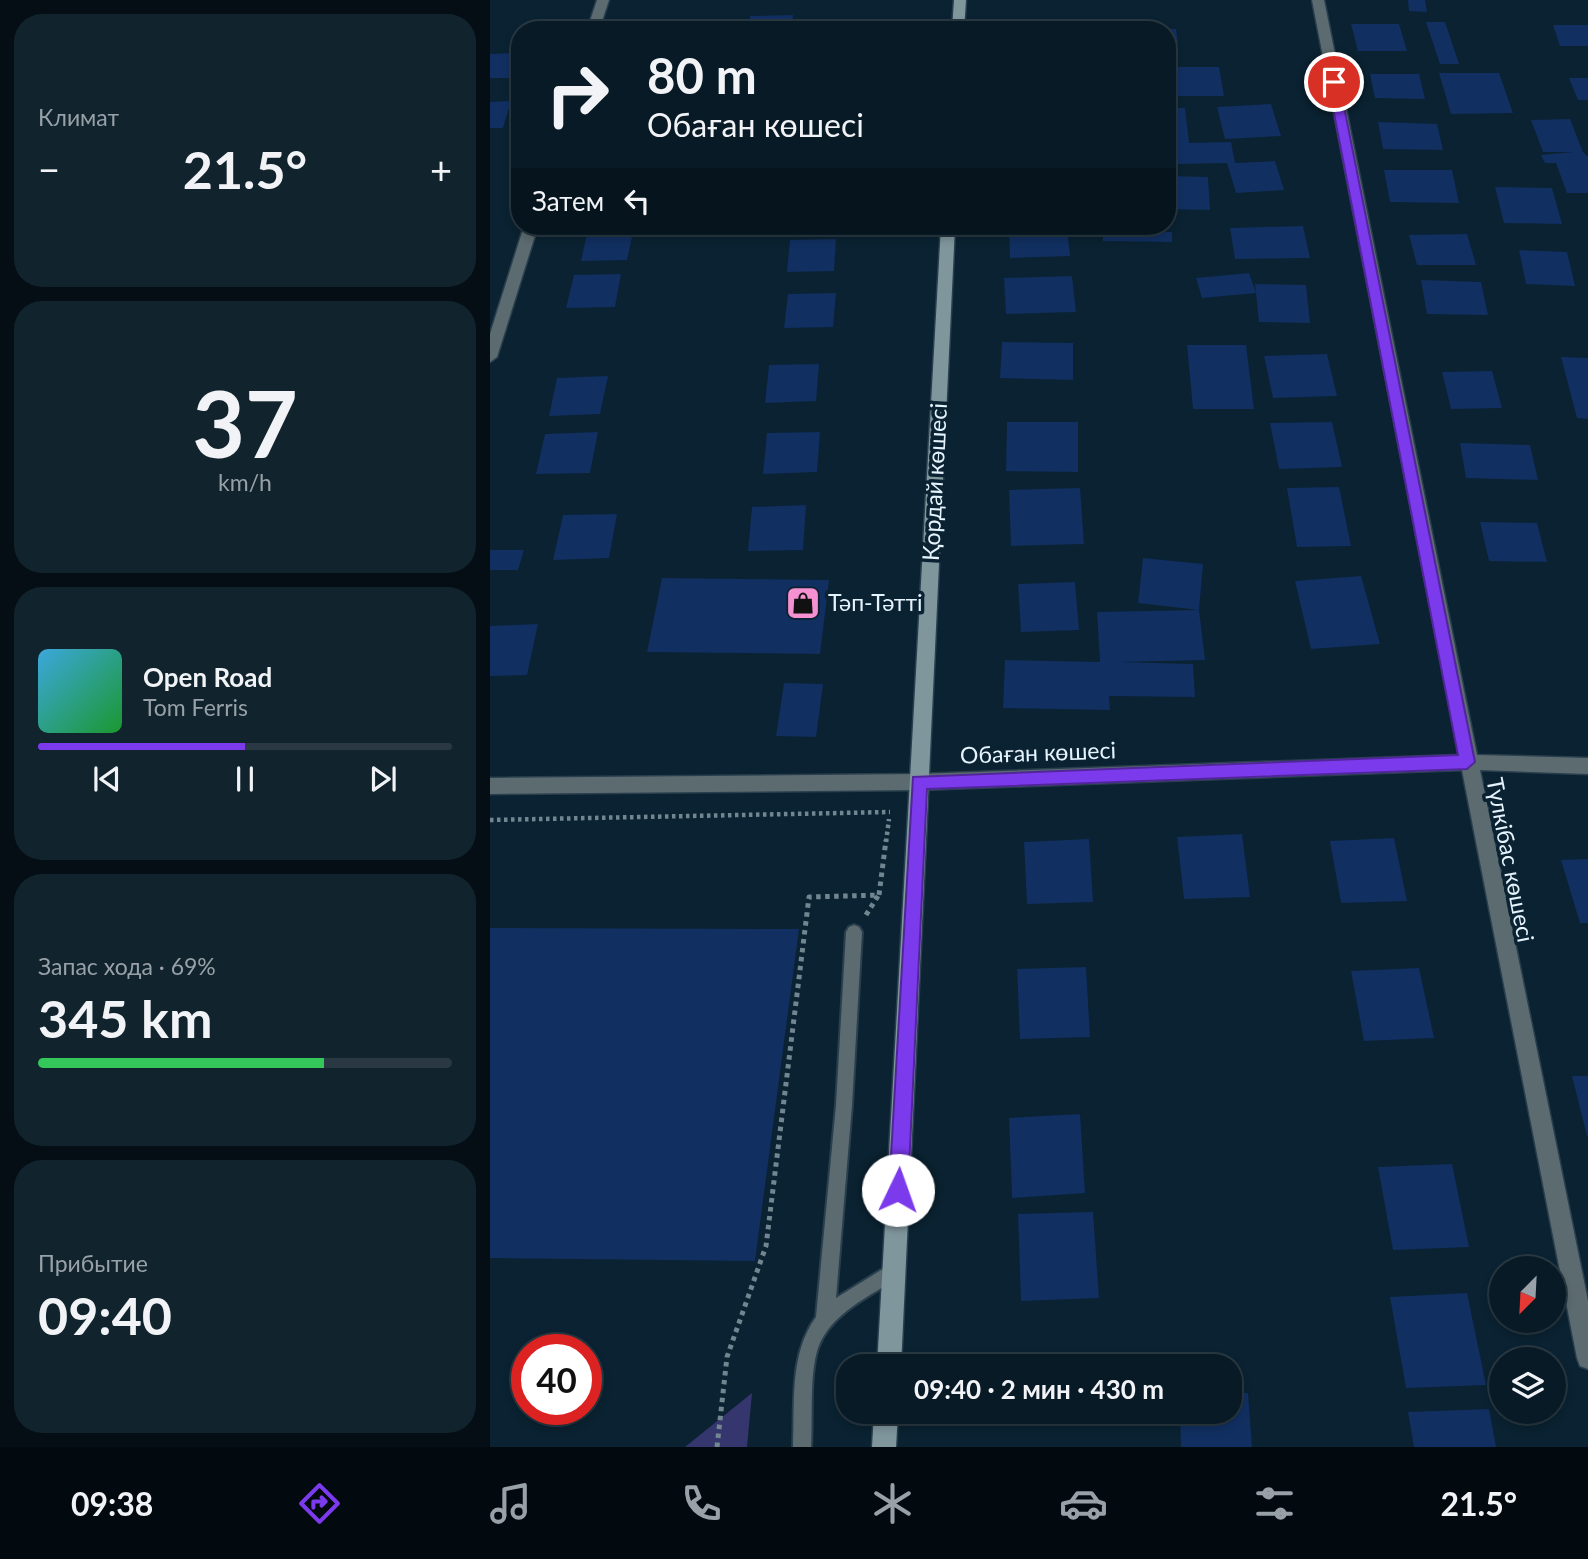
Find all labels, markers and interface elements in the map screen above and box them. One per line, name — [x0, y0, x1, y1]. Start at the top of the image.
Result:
text: 80 m — [647, 46, 757, 104]
icon: right — [532, 49, 623, 140]
pin — [1304, 52, 1364, 112]
icon: arrive — [1315, 63, 1353, 101]
text: Климат — [38, 103, 119, 131]
text: Обаған көшесі — [647, 105, 864, 144]
text: 21.5° — [183, 138, 307, 200]
text: − — [38, 146, 60, 192]
text: + — [430, 146, 452, 192]
icon: left — [618, 182, 656, 220]
text: Затем — [532, 185, 604, 217]
text: 37 — [192, 368, 298, 477]
street label: Қордай көшесі — [916, 402, 952, 562]
text: km/h — [218, 468, 272, 496]
shop icon: Тәп-Тәтті — [784, 584, 822, 622]
place label: Тәп-Тәтті — [828, 588, 923, 616]
text: Open Road — [143, 661, 272, 693]
text: Tom Ferris — [143, 693, 248, 721]
street label: Обаған көшесі — [960, 735, 1116, 769]
icon: previous — [88, 760, 126, 798]
icon: pause — [226, 760, 264, 798]
icon: next — [364, 760, 402, 798]
street label: Түлкібас көшесі — [1481, 775, 1541, 944]
text: Запас хода · 69% — [38, 952, 216, 980]
text: 345 km — [38, 987, 212, 1049]
position arrow — [861, 1153, 935, 1227]
text: Прибытие — [38, 1249, 148, 1277]
north arrow — [1489, 1256, 1566, 1334]
map controls — [1489, 1256, 1566, 1424]
text: 09:40 — [38, 1284, 172, 1346]
speed limit sign: 40 — [511, 1334, 602, 1425]
button: layers — [1489, 1347, 1566, 1424]
text: 09:40 · 2 мин · 430 m — [914, 1373, 1164, 1405]
icon: directions — [295, 1479, 344, 1528]
icon: music — [486, 1479, 535, 1528]
icon: phone — [677, 1479, 726, 1528]
icon: climate — [868, 1479, 917, 1528]
icon: car — [1059, 1479, 1108, 1528]
icon: filters — [1250, 1479, 1299, 1528]
text: 09:38 — [71, 1484, 153, 1523]
text: 21.5° — [1440, 1484, 1517, 1523]

